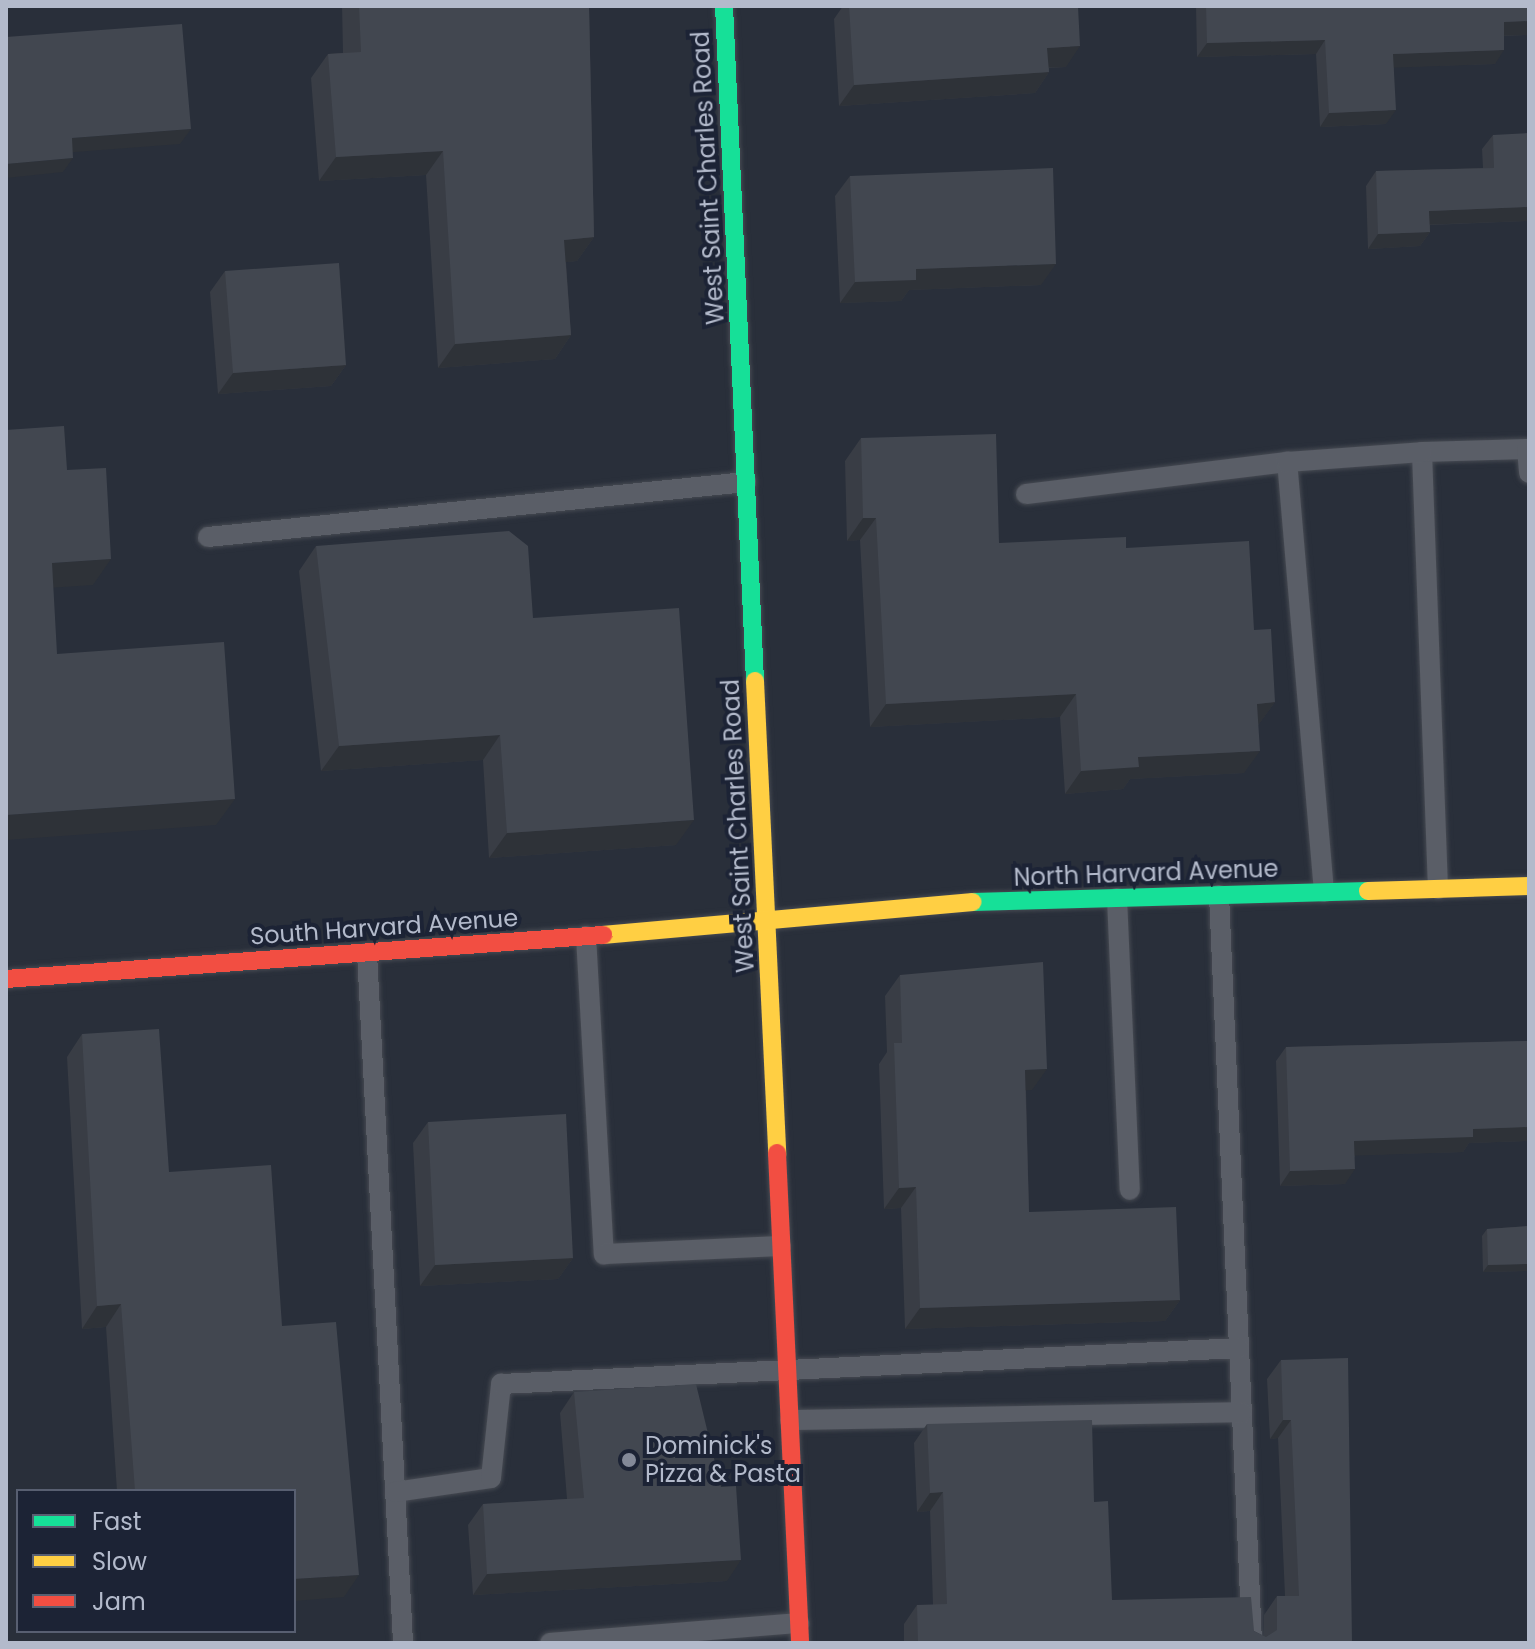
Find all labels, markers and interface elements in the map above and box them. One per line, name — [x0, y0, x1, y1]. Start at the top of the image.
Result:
street label: West Saint Charles Road — [686, 31, 730, 325]
street label: West Saint Charles Road — [716, 679, 760, 973]
street label: North Harvard Avenue — [1013, 854, 1279, 892]
street label: South Harvard Avenue — [249, 903, 519, 951]
place label: Dominick's Pizza & Pasta — [645, 1432, 801, 1488]
marker: Dominick's Pizza & Pasta — [620, 1451, 638, 1469]
legend — [16, 1489, 296, 1633]
text: Fast — [92, 1505, 142, 1538]
text: Slow — [92, 1545, 147, 1578]
text: Jam — [92, 1585, 146, 1618]

